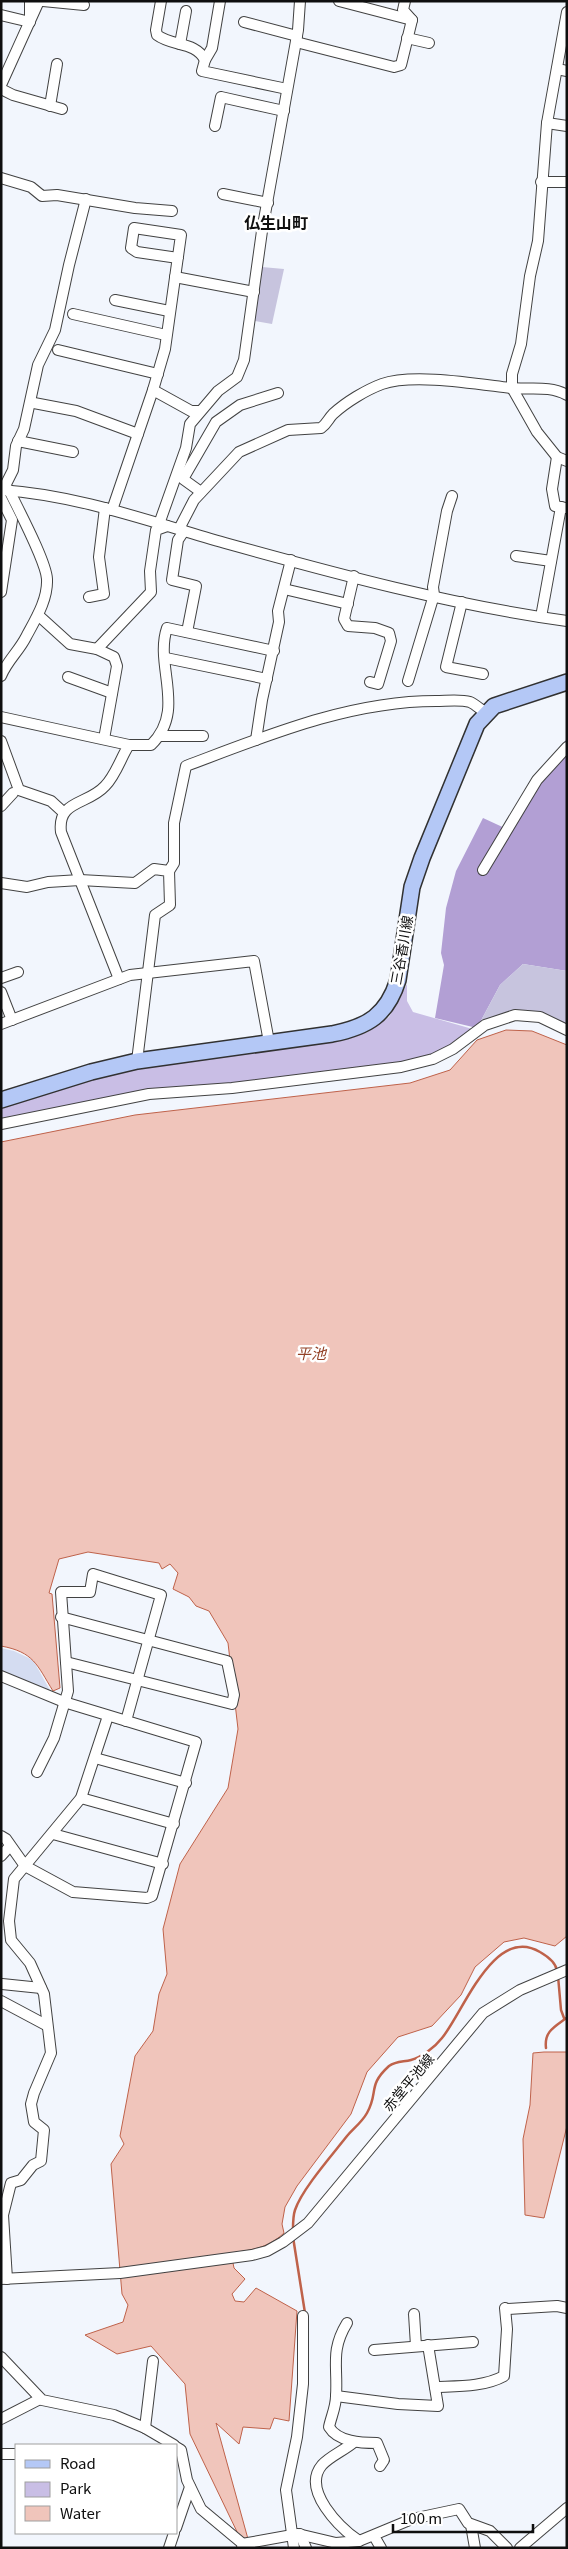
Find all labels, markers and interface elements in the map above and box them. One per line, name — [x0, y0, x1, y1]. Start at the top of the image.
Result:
district label: 仏生山町 — [244, 210, 308, 234]
street label: 三谷香川線 — [385, 914, 417, 986]
water label: 平池 — [296, 1342, 328, 1363]
street label: 赤堂平池線 — [378, 2049, 438, 2115]
legend — [15, 2444, 178, 2534]
text: Road — [60, 2452, 96, 2473]
text: Park — [60, 2477, 92, 2498]
text: Water — [60, 2502, 101, 2523]
scale bar — [393, 2502, 533, 2534]
text: 100 m — [400, 2507, 442, 2528]

